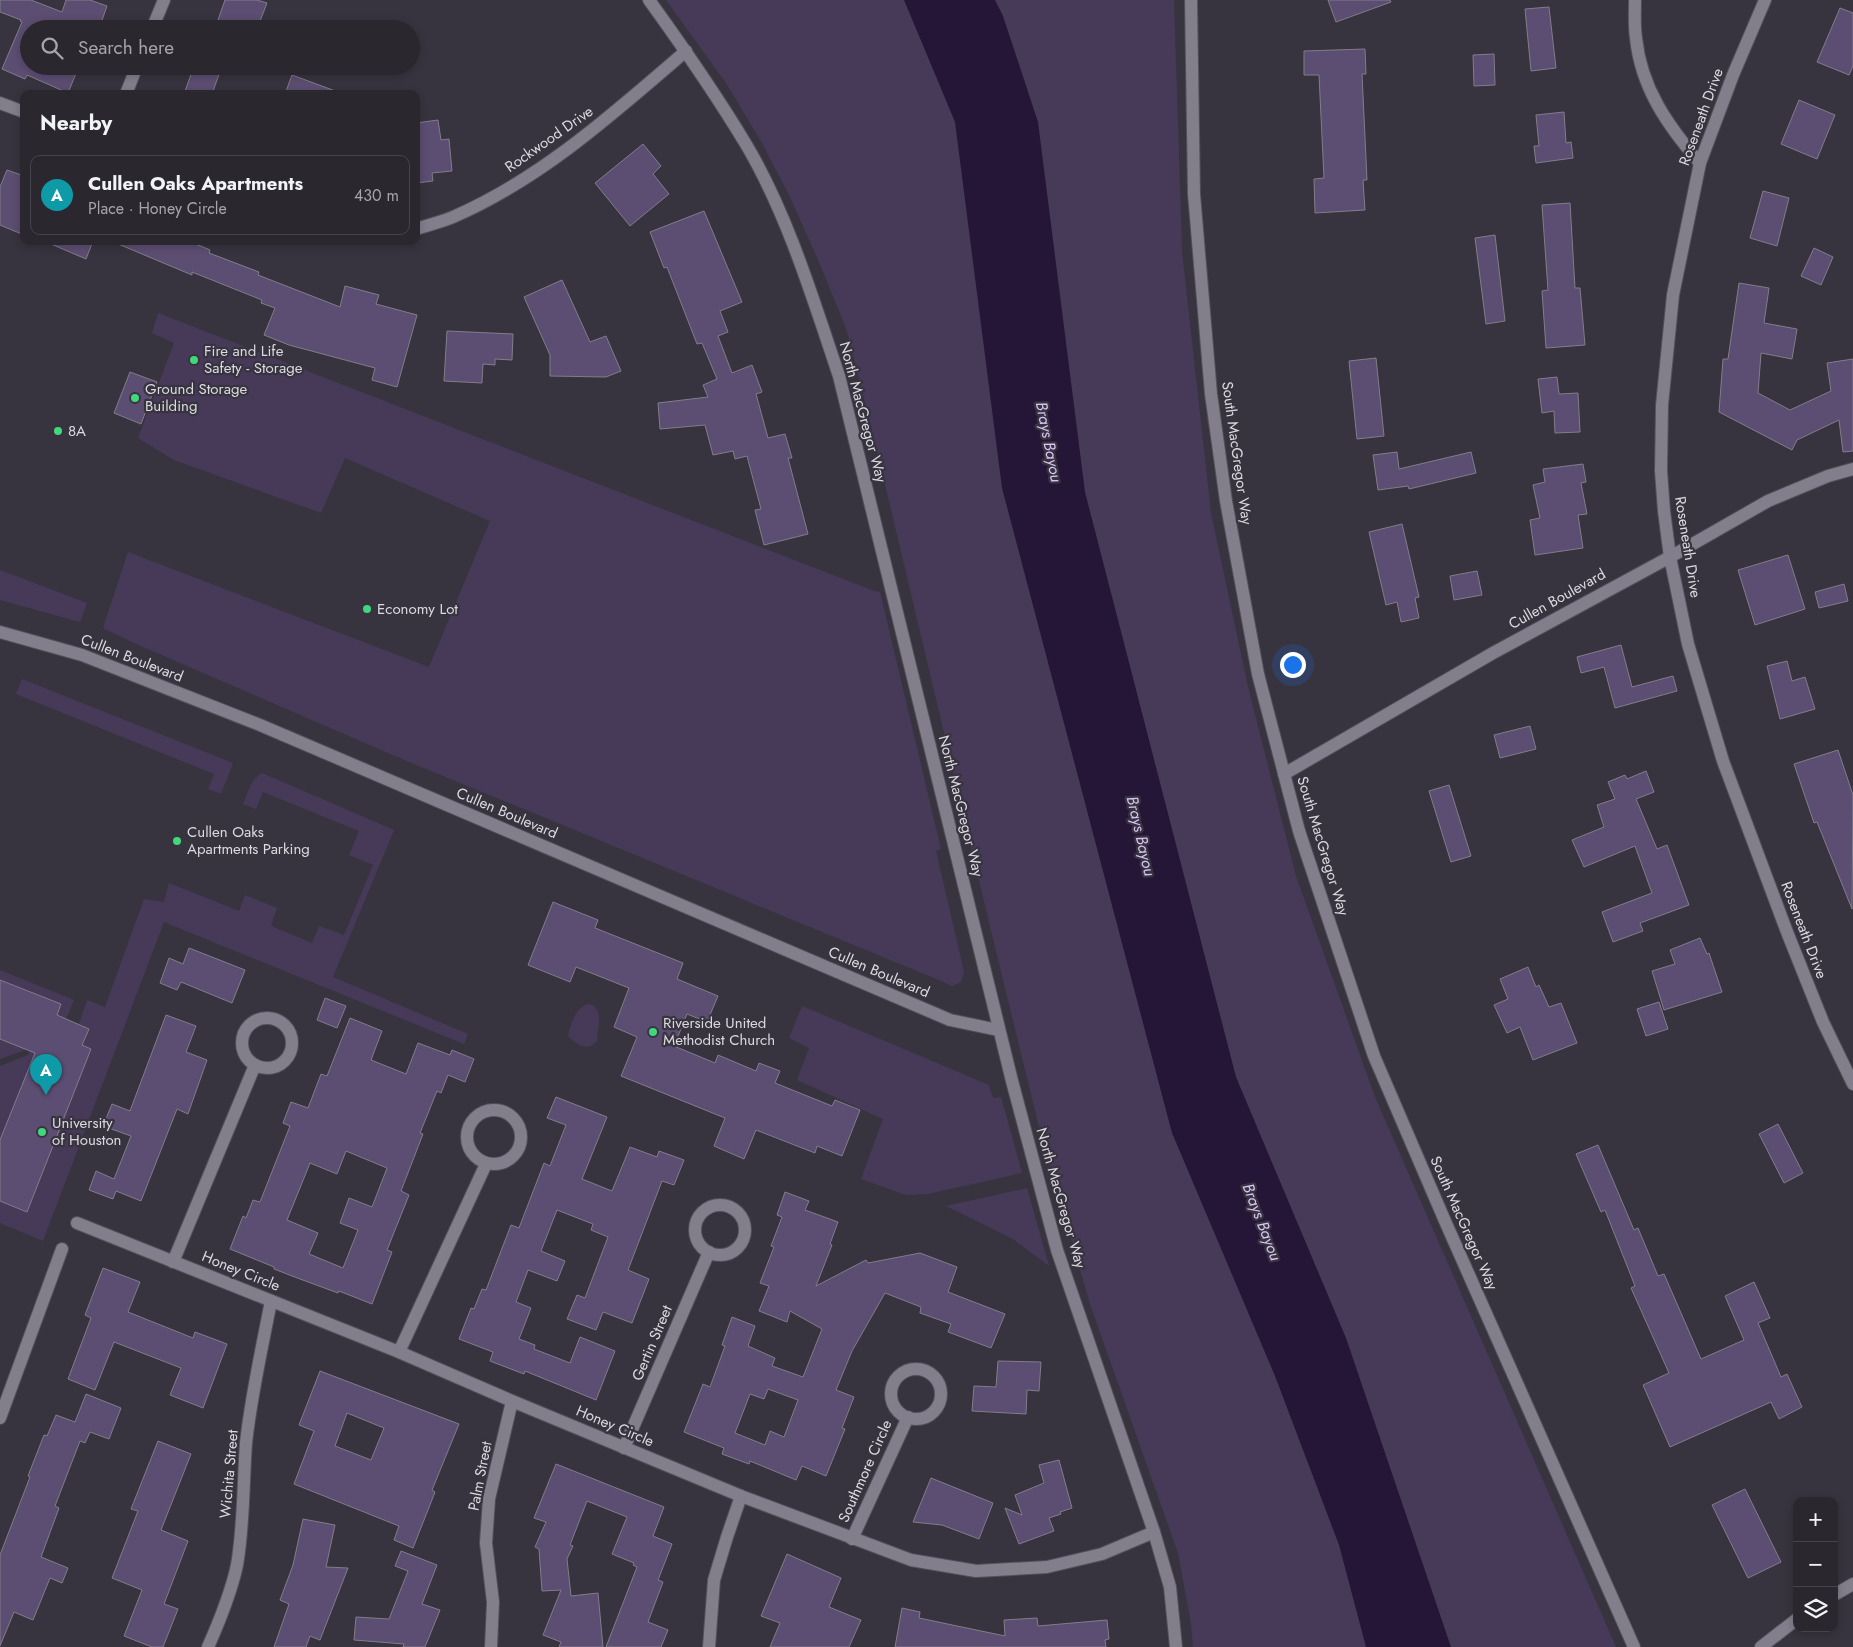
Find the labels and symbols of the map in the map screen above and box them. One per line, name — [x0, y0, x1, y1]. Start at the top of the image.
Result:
street label: Roseneath Drive — [1673, 65, 1729, 169]
street label: Rockwood Drive — [500, 100, 598, 178]
street label: North MacGregor Way — [834, 339, 893, 485]
place label: Fire and Life Safety - Storage — [204, 340, 303, 379]
marker: Fire and Life Safety - Storage — [188, 354, 200, 366]
place label: Ground Storage Building — [145, 378, 247, 417]
street label: South MacGregor Way — [1216, 380, 1258, 526]
marker: Ground Storage Building — [129, 392, 141, 404]
water label: Brays Bayou — [1030, 400, 1068, 484]
place label: 8A — [68, 420, 86, 442]
marker: 8A — [52, 425, 64, 437]
street label: Roseneath Drive — [1669, 495, 1707, 600]
street label: Cullen Boulevard — [1504, 563, 1610, 635]
place label: Economy Lot — [377, 598, 458, 620]
marker: Economy Lot — [361, 603, 373, 615]
street label: Cullen Boulevard — [78, 628, 186, 688]
your location — [1280, 652, 1306, 678]
street label: North MacGregor Way — [933, 733, 989, 879]
street label: South MacGregor Way — [1291, 774, 1355, 919]
street label: Cullen Boulevard — [453, 782, 561, 844]
water label: Brays Bayou — [1121, 794, 1161, 878]
place label: Cullen Oaks Apartments Parking — [187, 821, 310, 860]
marker: Cullen Oaks Apartments Parking — [171, 835, 183, 847]
street label: Roseneath Drive — [1775, 878, 1833, 982]
street label: Cullen Boulevard — [825, 941, 933, 1003]
place label: Riverside United Methodist Church — [663, 1012, 775, 1051]
marker: Riverside United Methodist Church — [647, 1026, 659, 1038]
pin: A — [30, 1054, 62, 1095]
place label: University of Houston — [52, 1112, 121, 1151]
street label: North MacGregor Way — [1030, 1125, 1092, 1271]
marker: University of Houston — [36, 1126, 48, 1138]
street label: South MacGregor Way — [1425, 1153, 1504, 1294]
water label: Brays Bayou — [1237, 1180, 1287, 1264]
street label: Honey Circle — [198, 1245, 284, 1297]
street label: Gertin Street — [626, 1301, 678, 1384]
street label: Honey Circle — [573, 1400, 658, 1452]
street label: Southmore Circle — [833, 1416, 898, 1526]
street label: Wichita Street — [214, 1428, 244, 1519]
street label: Palm Street — [462, 1439, 498, 1513]

